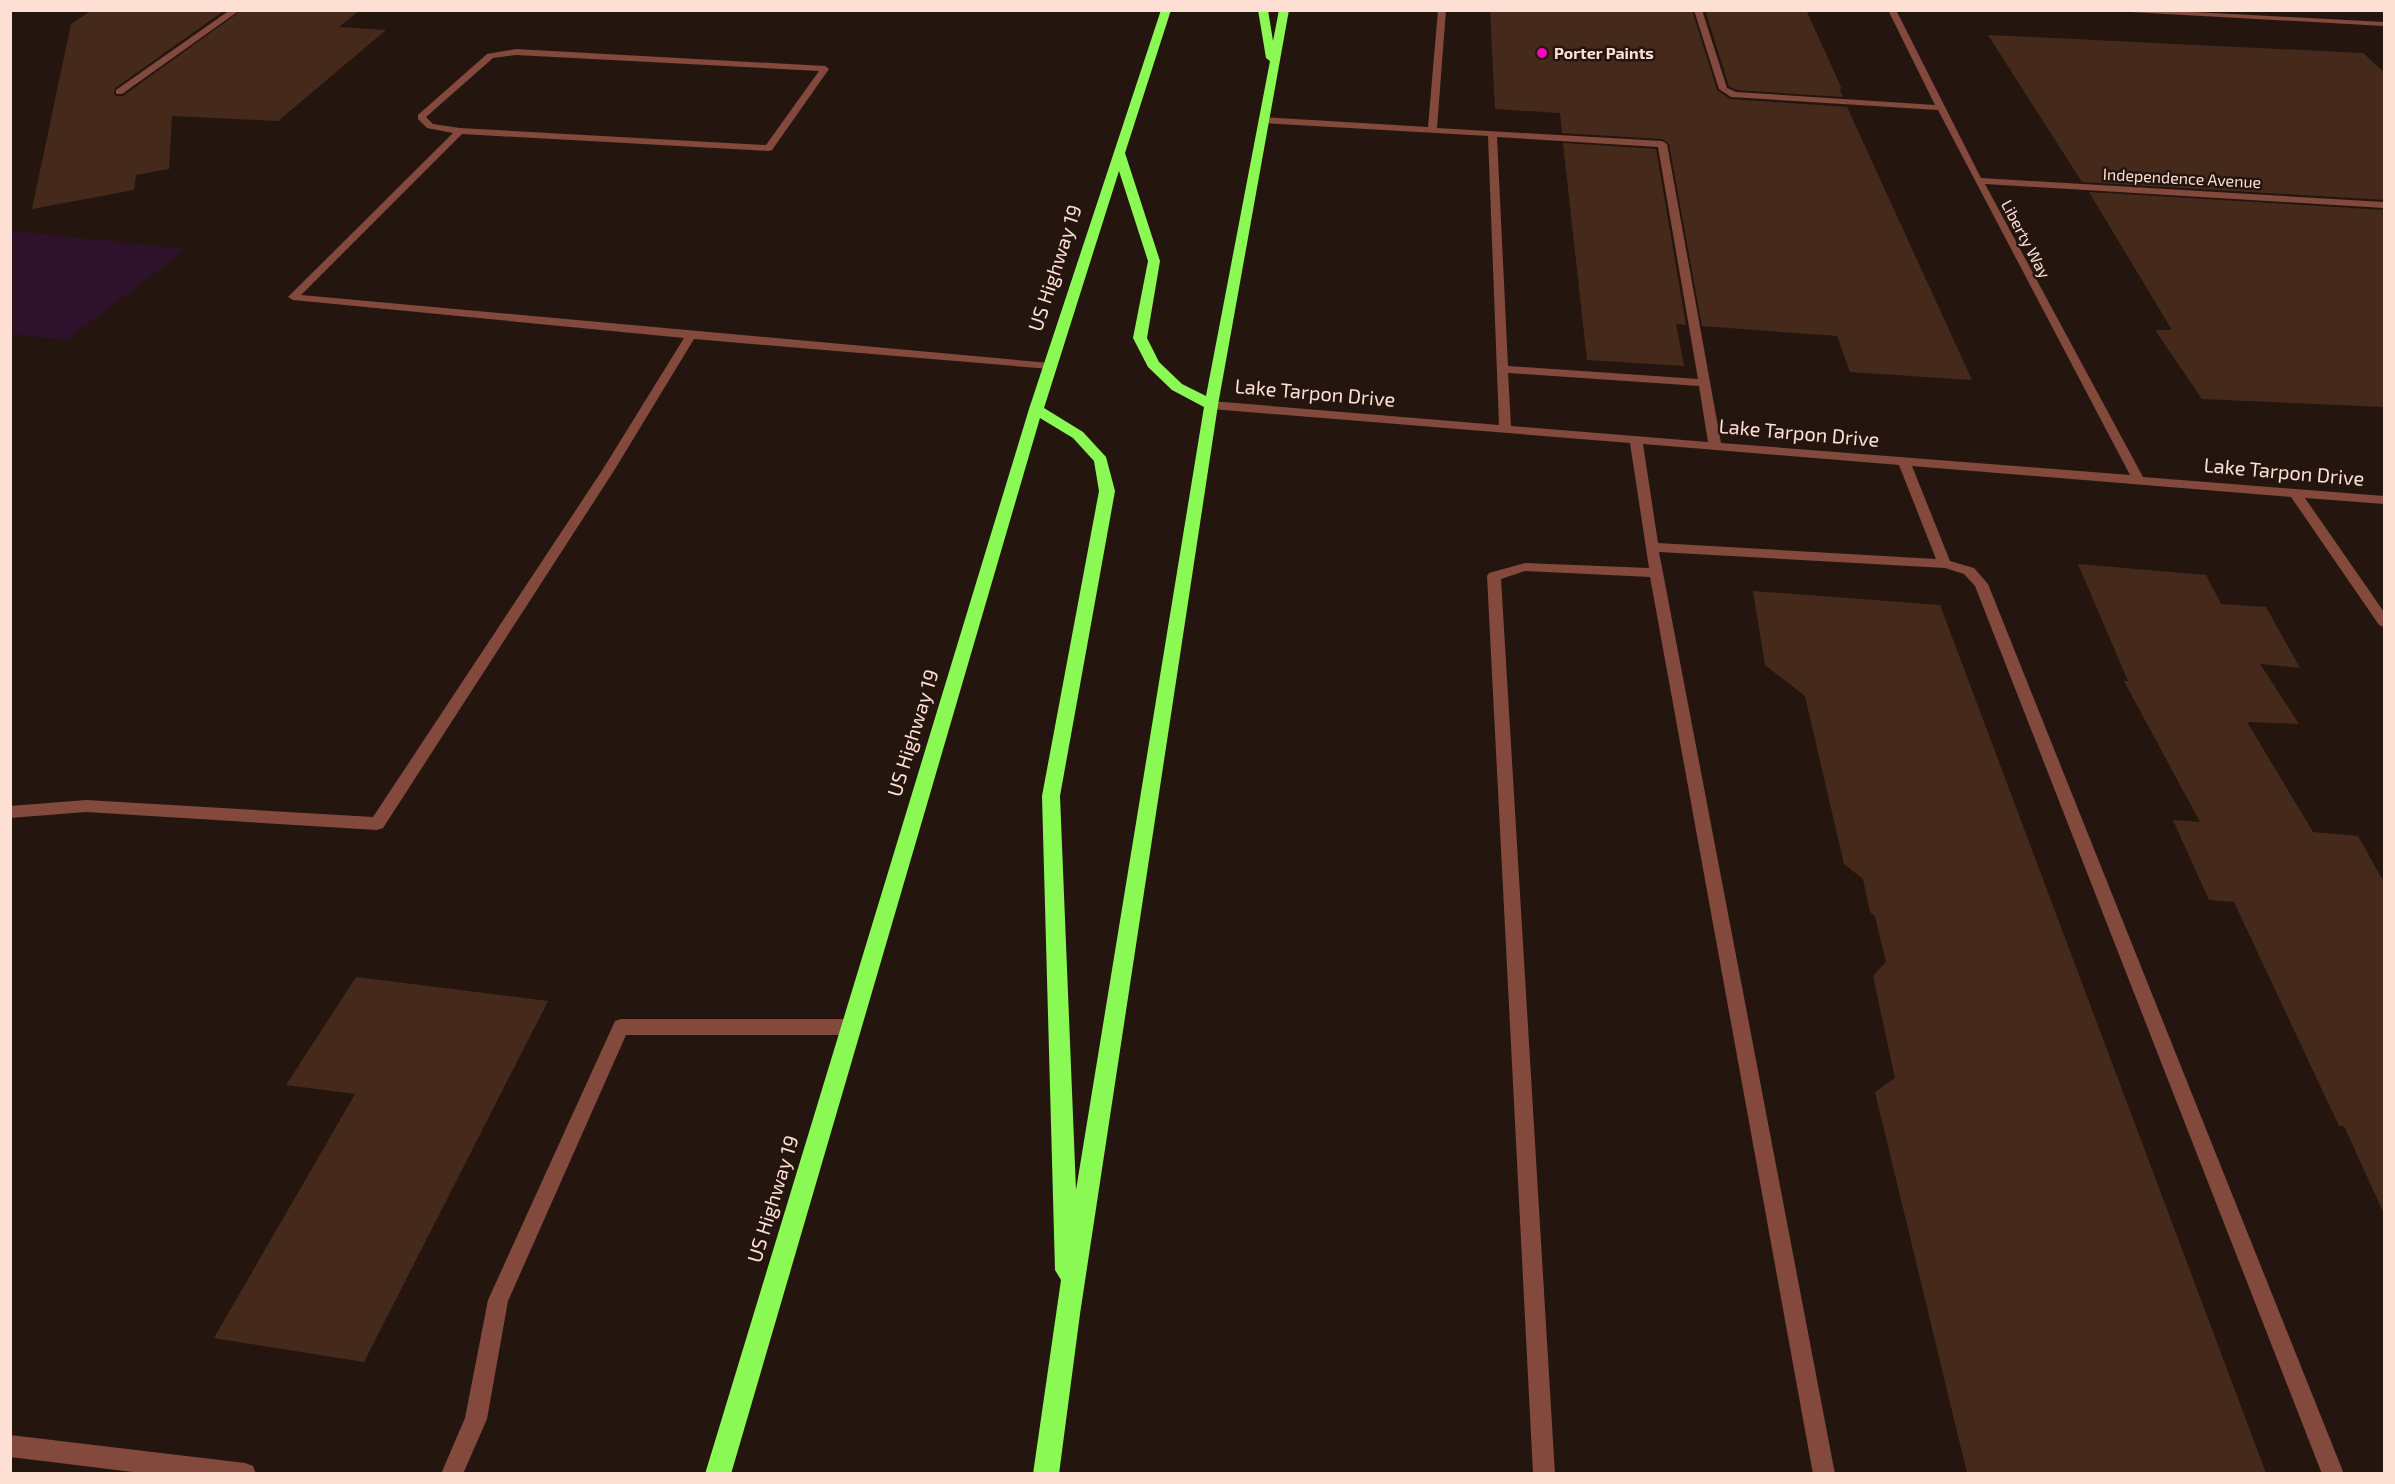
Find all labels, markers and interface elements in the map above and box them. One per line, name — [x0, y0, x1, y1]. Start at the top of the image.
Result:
place label: Porter Paints — [1554, 43, 1654, 62]
marker: Porter Paints — [1535, 46, 1549, 60]
street label: Independence Avenue — [2102, 164, 2262, 191]
street label: Liberty Way — [1998, 196, 2055, 282]
street label: US Highway 19 — [1022, 201, 1086, 334]
street label: Lake Tarpon Drive — [1234, 373, 1396, 411]
street label: Lake Tarpon Drive — [1718, 413, 1880, 451]
street label: Lake Tarpon Drive — [2203, 452, 2365, 490]
street label: US Highway 19 — [881, 666, 943, 799]
street label: US Highway 19 — [741, 1132, 803, 1265]

